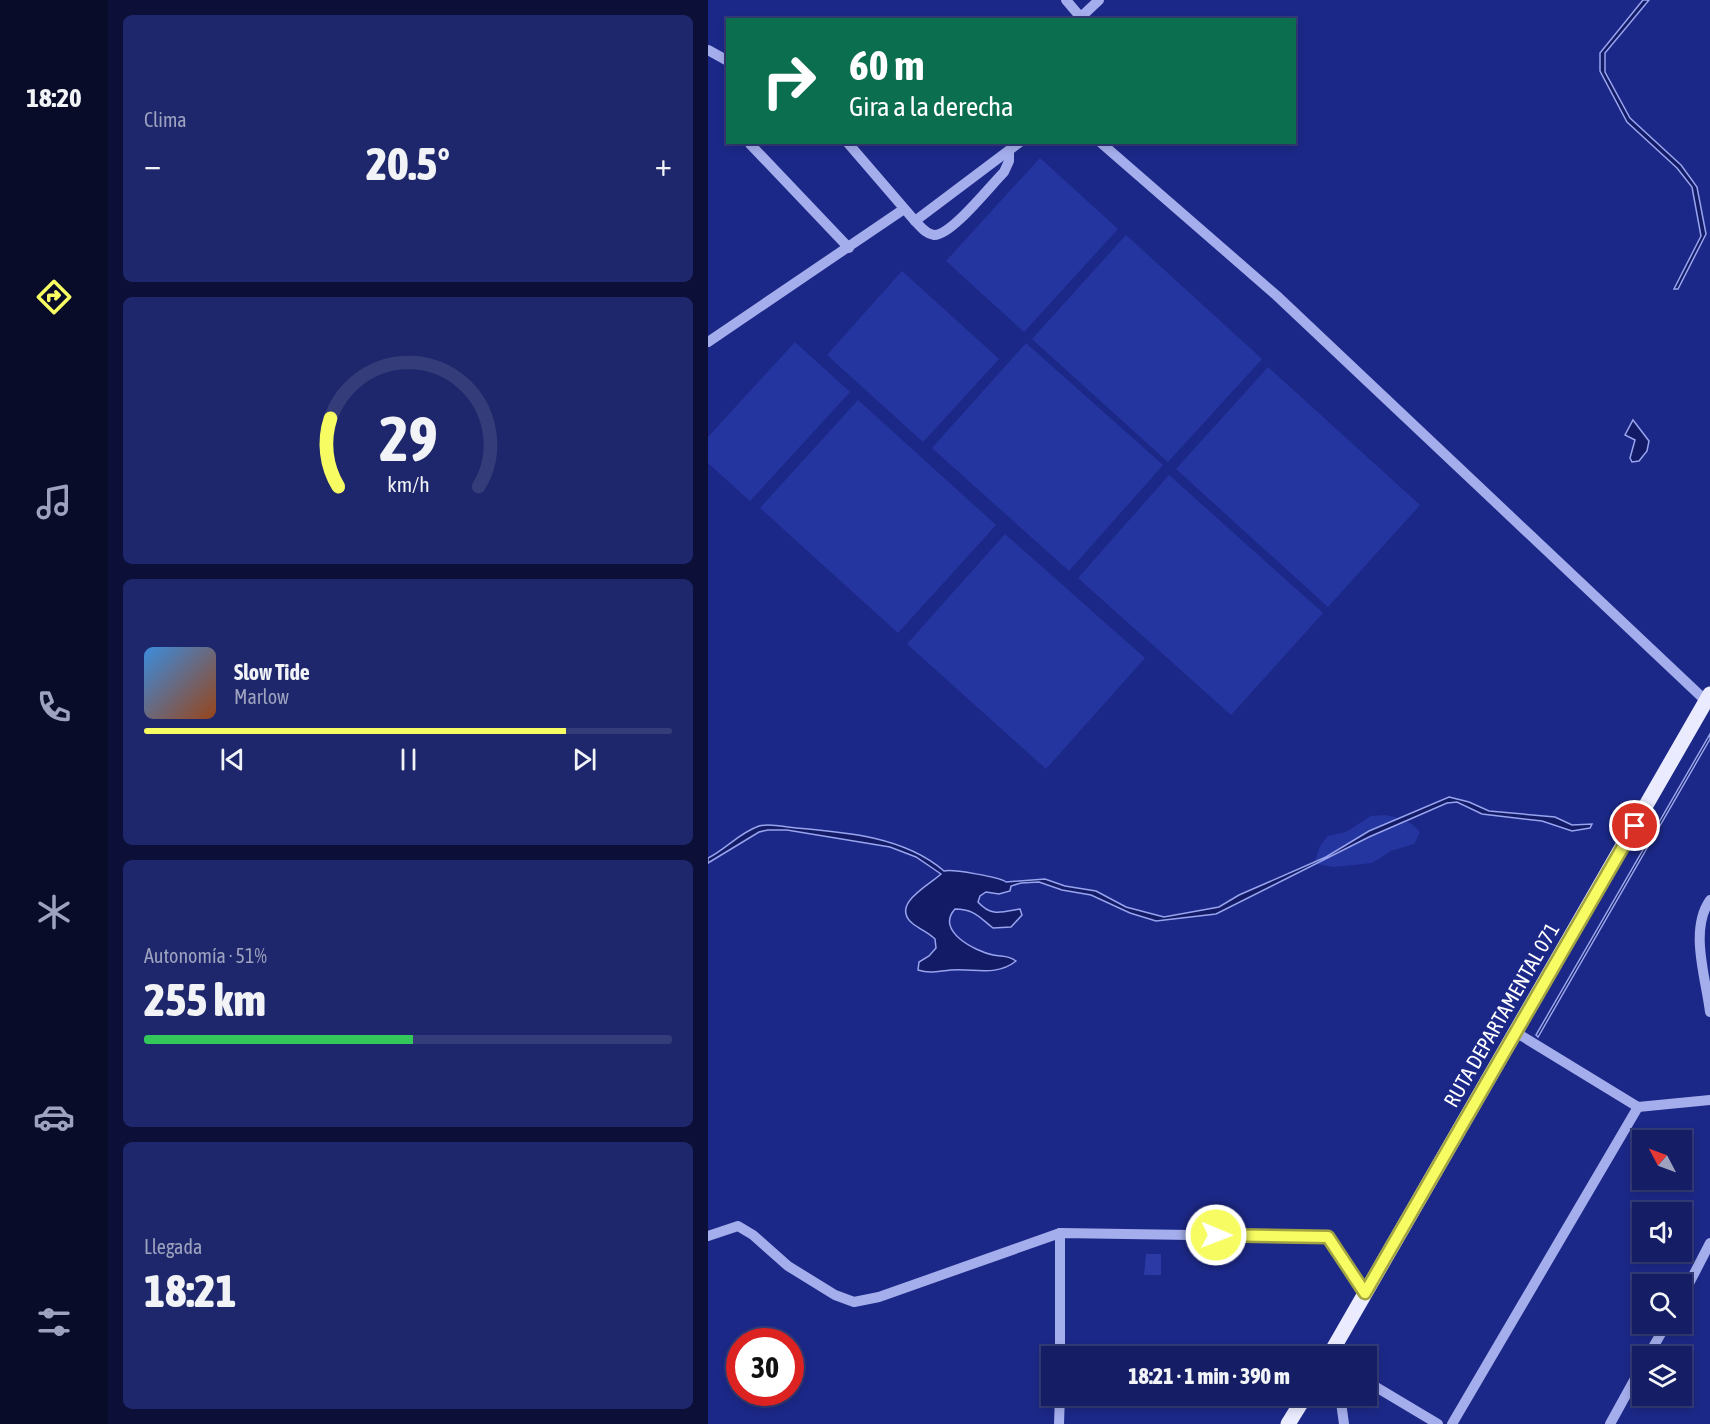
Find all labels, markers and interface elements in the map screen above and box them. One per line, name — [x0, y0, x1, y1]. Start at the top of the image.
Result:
text: 60 m — [849, 41, 924, 89]
icon: right — [750, 42, 828, 120]
text: 18:20 — [26, 82, 82, 113]
text: Gira a la derecha — [849, 91, 1014, 122]
text: Clima — [144, 108, 187, 131]
text: 20.5° — [366, 138, 450, 190]
text: − — [144, 145, 161, 183]
text: + — [655, 145, 672, 183]
icon: directions — [33, 276, 75, 318]
text: 29 — [379, 403, 437, 474]
text: km/h — [387, 473, 429, 498]
icon: music — [33, 481, 75, 523]
text: Slow Tide — [234, 659, 310, 685]
text: Marlow — [234, 685, 289, 708]
icon: phone — [33, 686, 75, 728]
icon: previous — [216, 743, 249, 776]
icon: pause — [392, 743, 425, 776]
icon: next — [568, 743, 601, 776]
pin — [1609, 800, 1660, 851]
icon: arrive — [1618, 809, 1651, 842]
icon: climate — [33, 891, 75, 933]
street label: RUTA DEPARTAMENTAL 071 — [1439, 918, 1564, 1111]
text: Autonomía · 51% — [144, 944, 267, 967]
text: 255 km — [144, 974, 266, 1026]
icon: car — [33, 1096, 75, 1138]
north arrow — [1632, 1130, 1692, 1190]
map controls — [1632, 1130, 1692, 1406]
button: sound — [1632, 1202, 1692, 1262]
position arrow — [1184, 1203, 1248, 1267]
text: Llegada — [144, 1235, 202, 1258]
text: 18:21 — [144, 1265, 237, 1317]
button: search — [1632, 1274, 1692, 1334]
icon: filters — [33, 1301, 75, 1343]
speed limit sign: 30 — [726, 1328, 804, 1406]
button: layers — [1632, 1346, 1692, 1406]
text: 18:21 · 1 min · 390 m — [1128, 1363, 1290, 1389]

